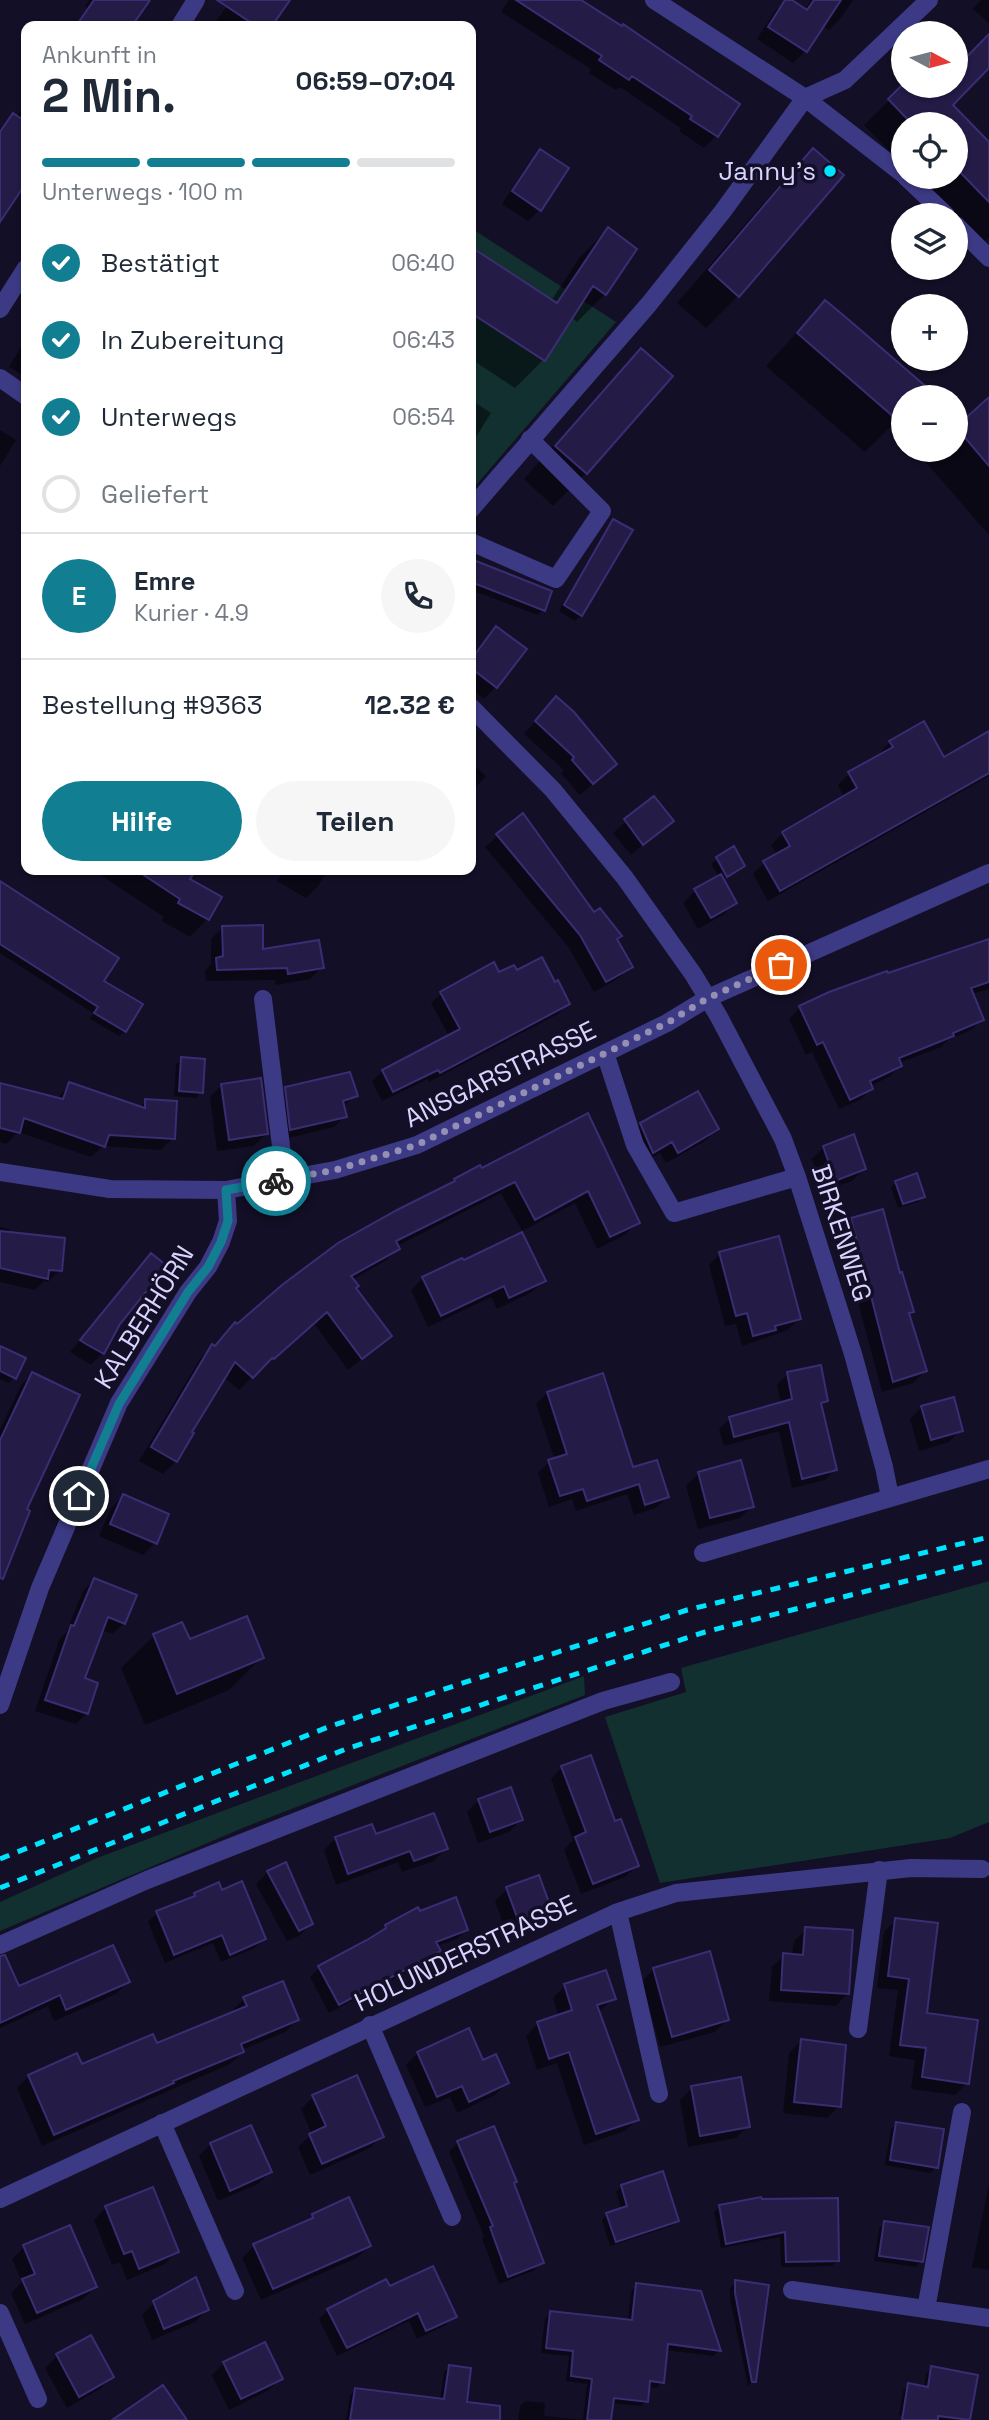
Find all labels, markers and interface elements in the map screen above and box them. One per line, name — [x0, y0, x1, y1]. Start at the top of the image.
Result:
north arrow — [891, 21, 968, 98]
map controls — [891, 21, 968, 462]
text: Ankunft in — [42, 40, 157, 70]
text: 06:59–07:04 — [296, 64, 455, 98]
text: 2 Min. — [42, 67, 176, 125]
button: locate — [891, 112, 968, 189]
place label: Janny's — [719, 154, 816, 188]
marker: Janny's — [822, 163, 838, 179]
text: Unterwegs · 100 m — [42, 177, 243, 207]
button: layers — [891, 203, 968, 280]
icon: check — [42, 244, 80, 282]
text: Bestätigt — [101, 246, 220, 280]
text: 06:40 — [391, 248, 455, 278]
button: + — [891, 294, 968, 371]
icon: check — [42, 321, 80, 359]
text: In Zubereitung — [101, 323, 285, 357]
text: 06:43 — [392, 325, 455, 355]
button: − — [891, 385, 968, 462]
icon: check — [42, 398, 80, 436]
text: Unterwegs — [101, 400, 237, 434]
text: 06:54 — [392, 402, 455, 432]
text: Geliefert — [101, 477, 209, 511]
button: phone — [381, 559, 455, 633]
text: Emre — [134, 564, 195, 598]
text: E — [72, 579, 86, 613]
text: Kurier · 4.9 — [134, 598, 249, 628]
text: Bestellung #9363 — [42, 688, 262, 722]
text: 12.32 € — [365, 688, 455, 722]
button: Hilfe — [42, 781, 242, 861]
button: Teilen — [256, 781, 455, 861]
pin — [751, 935, 811, 995]
icon: bag — [762, 946, 800, 984]
street label: ANSGARSTRASSE — [399, 1013, 601, 1135]
courier — [241, 1146, 311, 1216]
street label: BIRKENWEG — [804, 1160, 880, 1306]
icon: bike — [257, 1162, 295, 1200]
street label: KALBERHÖRN — [86, 1239, 202, 1395]
pin — [49, 1466, 109, 1526]
icon: home — [60, 1477, 98, 1515]
street label: HOLUNDERSTRASSE — [349, 1887, 581, 2019]

